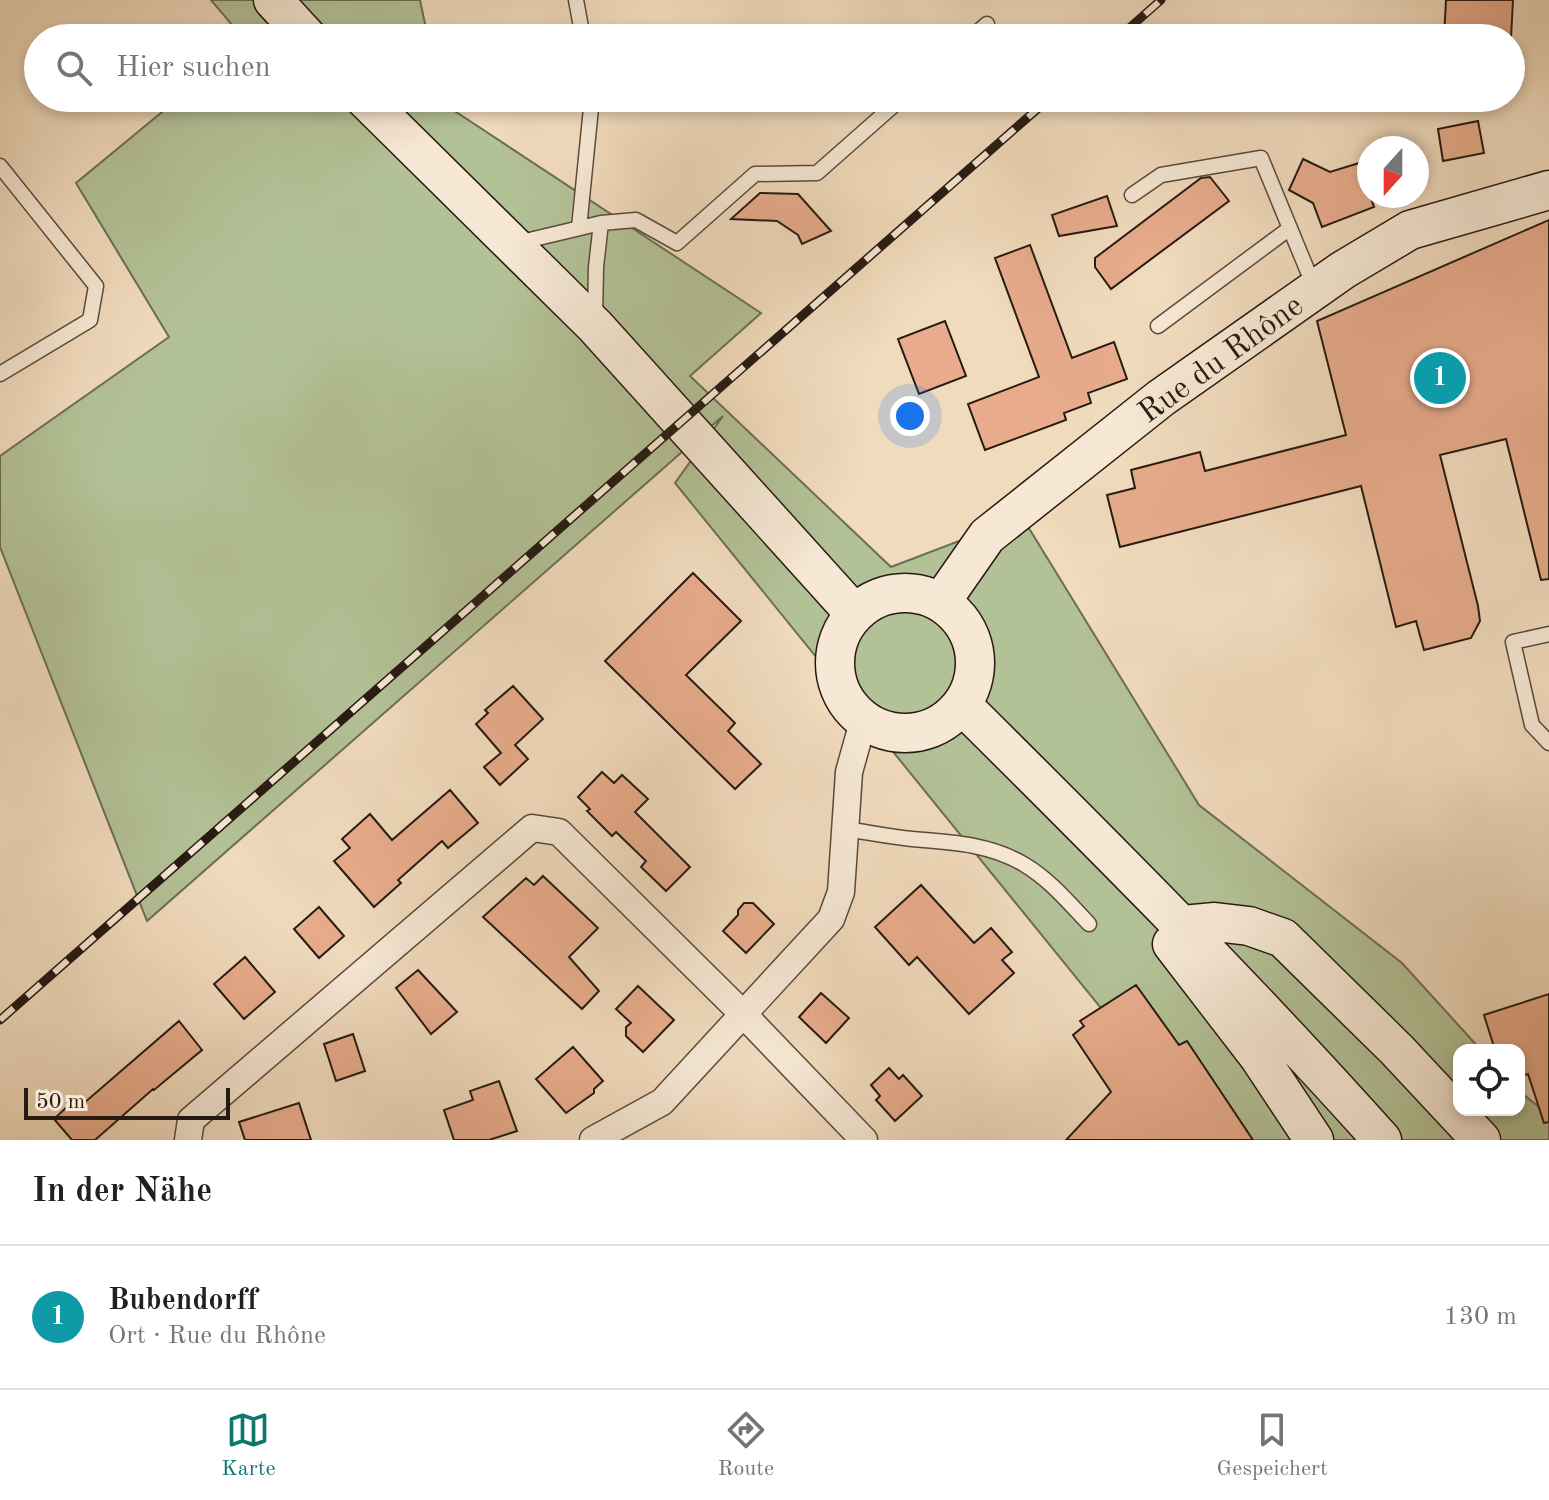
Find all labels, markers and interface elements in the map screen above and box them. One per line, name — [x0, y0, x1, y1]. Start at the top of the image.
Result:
search box — [24, 24, 1525, 112]
icon: search — [52, 46, 96, 90]
text: Hier suchen — [116, 53, 271, 83]
north arrow — [1357, 136, 1429, 208]
street label: Rue du Rhône — [1134, 290, 1310, 431]
pin: 1 — [1414, 348, 1466, 408]
your location — [890, 396, 930, 436]
map controls — [1453, 1044, 1525, 1116]
button: locate — [1453, 1044, 1525, 1116]
scale bar — [24, 1084, 230, 1120]
text: 50 m — [36, 1091, 85, 1113]
text: In der Nähe — [32, 1175, 212, 1209]
text: Bubendorff — [108, 1286, 258, 1316]
text: 1 — [50, 1304, 66, 1330]
text: 130 m — [1444, 1304, 1517, 1330]
text: Ort · Rue du Rhône — [108, 1323, 326, 1349]
tab: Karte — [221, 1408, 276, 1483]
tab: Route — [718, 1408, 774, 1483]
tab: Gespeichert — [1216, 1408, 1328, 1483]

